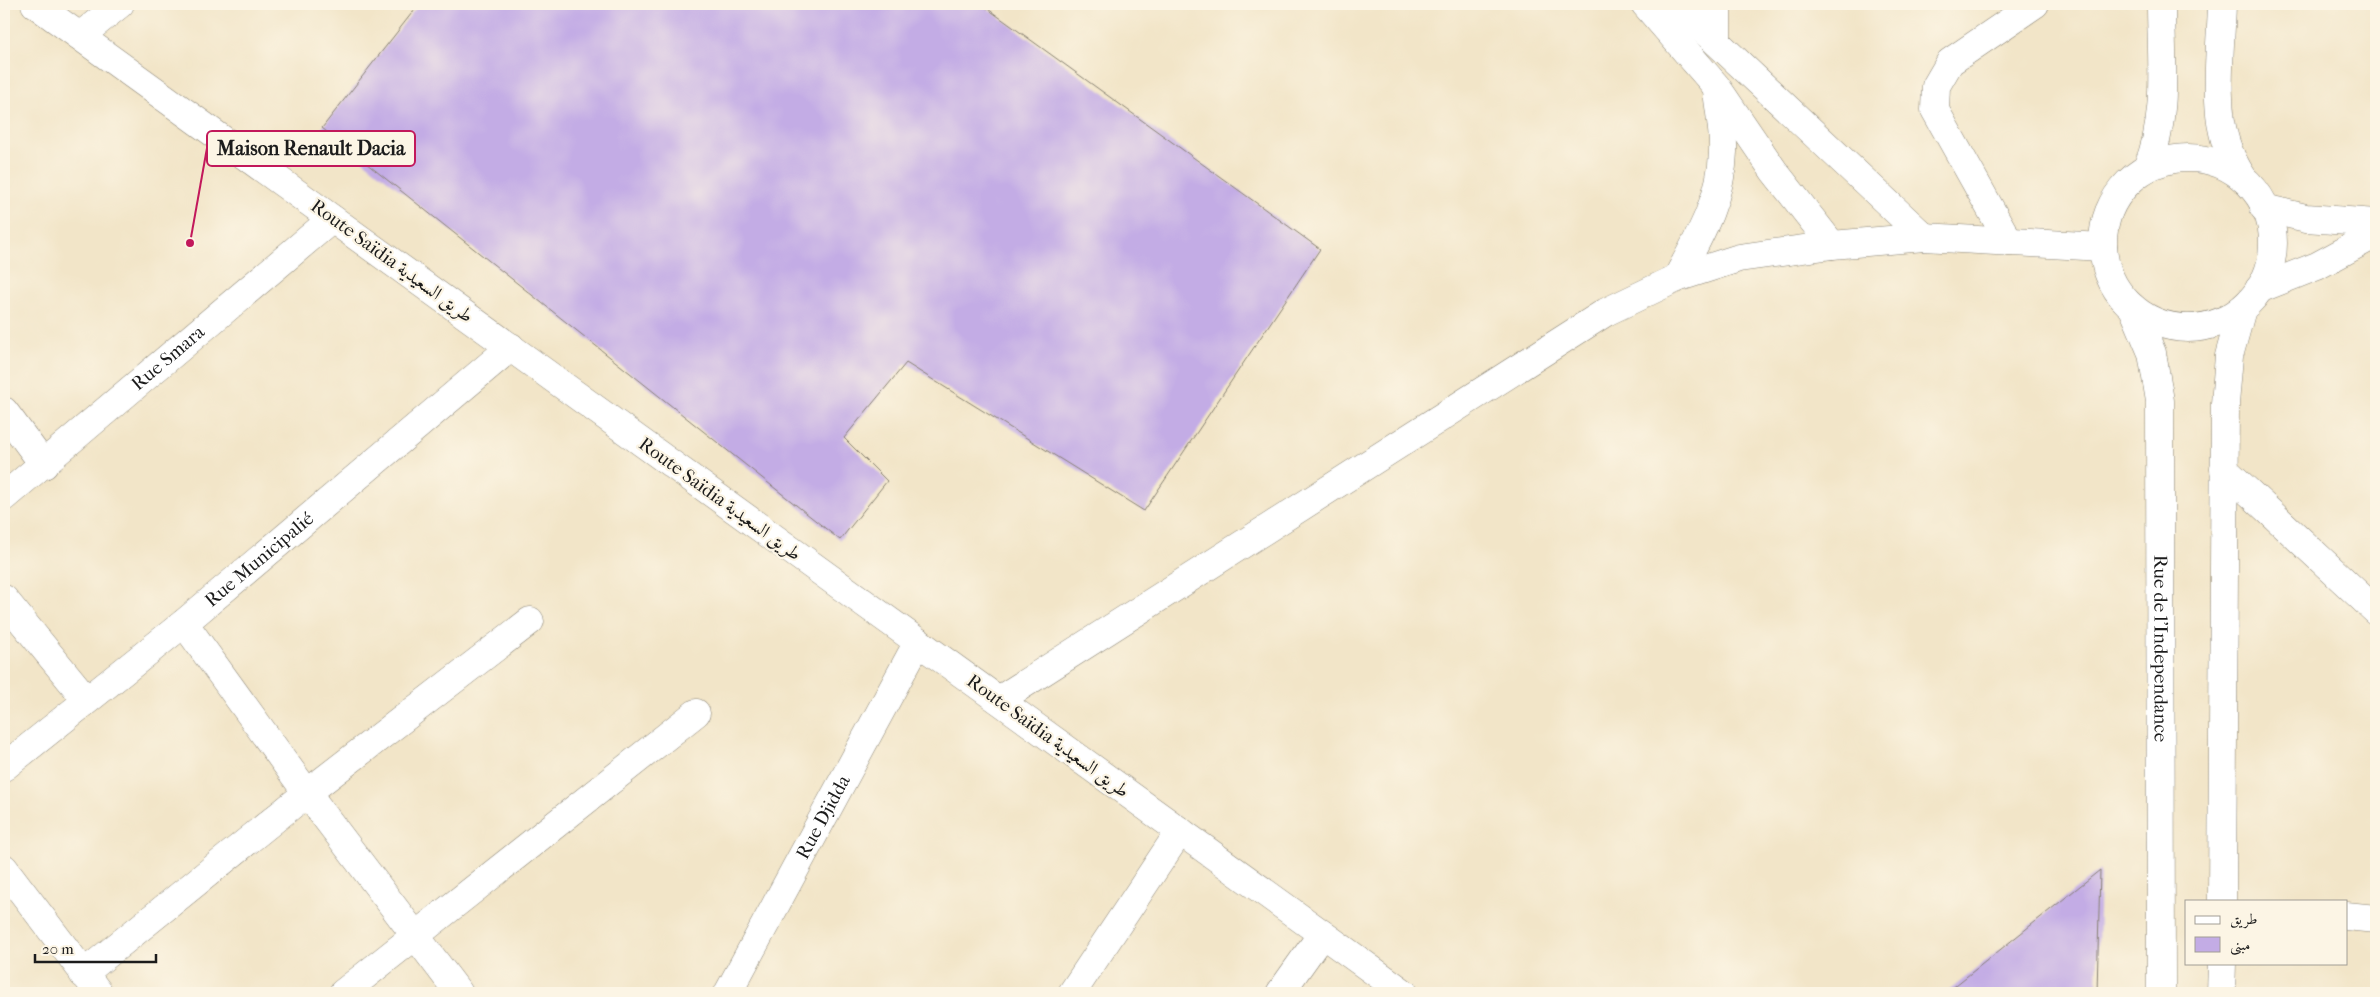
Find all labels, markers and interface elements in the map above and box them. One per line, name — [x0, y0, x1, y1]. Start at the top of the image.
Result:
callout: Maison Renault Dacia — [207, 131, 415, 166]
text: Maison Renault Dacia — [216, 137, 406, 160]
street label: Route Saïdia طريق السعيدية — [306, 195, 477, 328]
street label: Rue Smara — [127, 321, 209, 395]
street label: Route Saïdia طريق السعيدية — [634, 433, 805, 566]
street label: Rue Municipalié — [200, 507, 318, 612]
street label: Rue de l'Independance — [2149, 555, 2172, 742]
street label: Route Saïdia طريق السعيدية — [962, 670, 1133, 803]
street label: Rue Djidda — [792, 771, 855, 863]
legend — [2185, 900, 2348, 964]
text: طريق — [2230, 910, 2257, 929]
scale bar — [35, 932, 156, 964]
text: مبنى — [2230, 936, 2250, 956]
text: 20 m — [42, 940, 74, 958]

